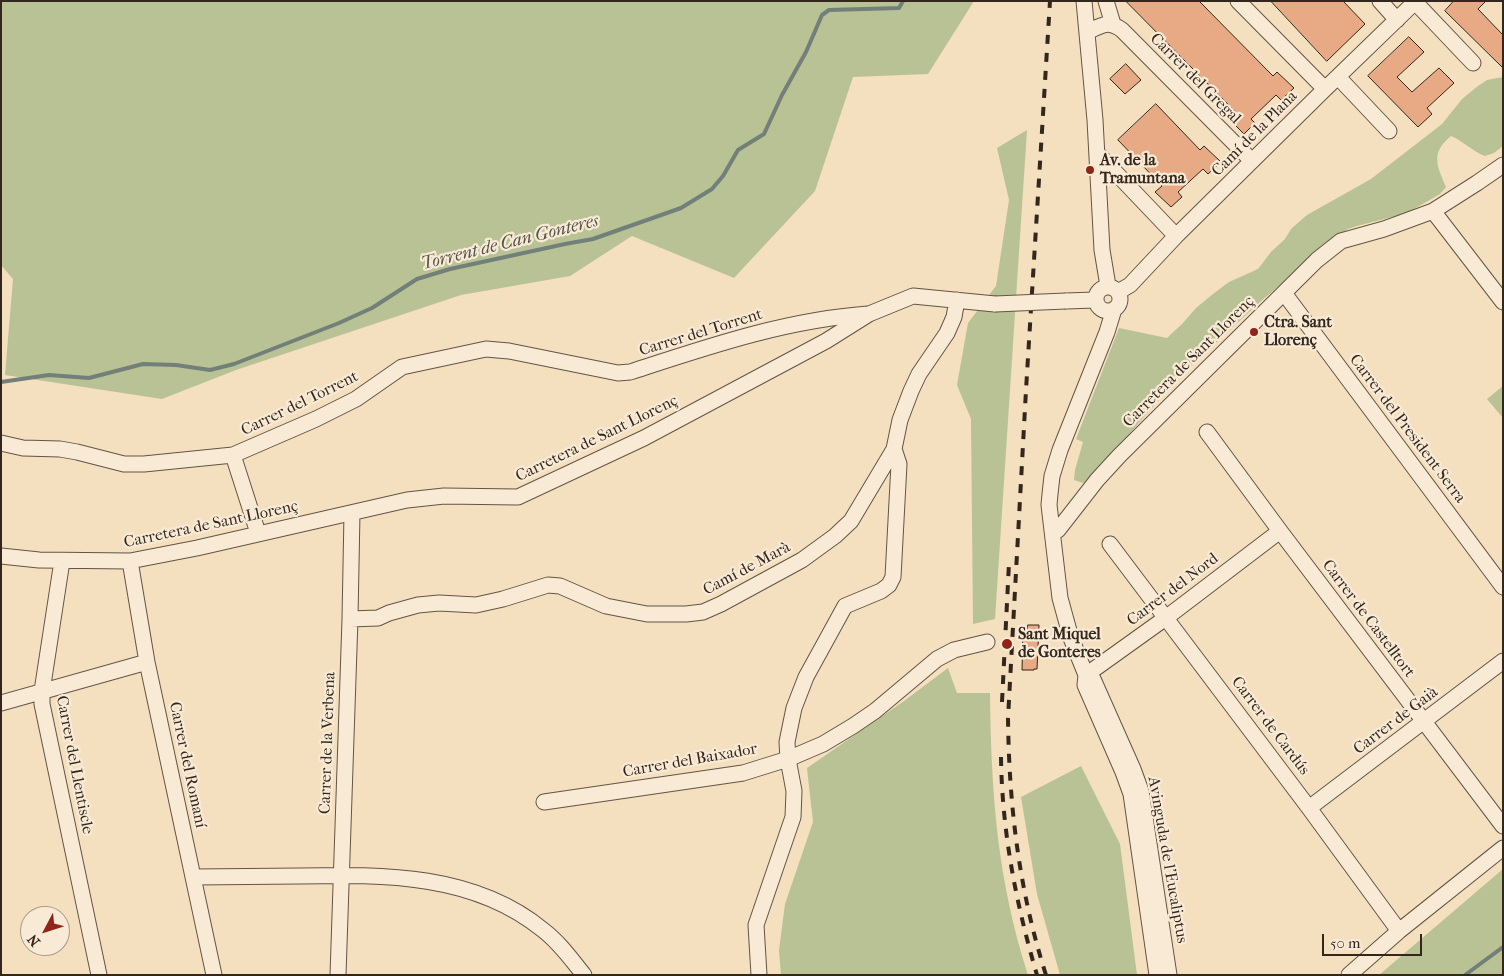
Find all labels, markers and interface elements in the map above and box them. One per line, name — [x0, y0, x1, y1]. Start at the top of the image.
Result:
street label: Carrer del Gregal — [1146, 30, 1244, 128]
street label: Camí de la Plana — [1208, 87, 1302, 181]
place label: Av. de la Tramuntana — [1100, 151, 1185, 189]
marker: Av. de la Tramuntana — [1084, 164, 1096, 176]
water label: Torrent de Can Gonteres — [419, 210, 601, 276]
street label: Carretera de Sant Llorenç — [1119, 292, 1259, 432]
street label: Carrer del Torrent — [637, 305, 765, 361]
place label: Ctra. Sant Llorenç — [1264, 313, 1332, 351]
marker: Ctra. Sant Llorenç — [1248, 326, 1260, 338]
street label: Carrer del President Serra — [1345, 351, 1469, 507]
street label: Carrer del Torrent — [238, 367, 362, 441]
street label: Carretera de Sant Llorenç — [513, 391, 681, 487]
street label: Carretera de Sant Llorenç — [122, 497, 300, 553]
street label: Camí de Marà — [700, 538, 794, 600]
street label: Carrer del Nord — [1124, 549, 1222, 631]
street label: Carrer de Castelltort — [1317, 556, 1419, 682]
place label: Sant Miquel de Gonteres — [1018, 625, 1101, 663]
marker: Sant Miquel de Gonteres — [1000, 637, 1014, 651]
street label: Carrer de la Verbena — [316, 672, 340, 814]
street label: Carrer de Cardús — [1227, 673, 1313, 779]
street label: Carrer de Gaià — [1350, 683, 1442, 759]
street label: Carrer del Llentiscle — [51, 694, 97, 836]
street label: Carrer del Romaní — [164, 700, 210, 830]
street label: Carrer del Baixador — [621, 740, 759, 782]
street label: Avinguda de l'Eucaliptus — [1143, 775, 1191, 945]
north arrow — [20, 906, 70, 956]
scale bar — [1324, 924, 1424, 956]
text: N — [24, 931, 44, 950]
text: 50 m — [1330, 934, 1360, 952]

